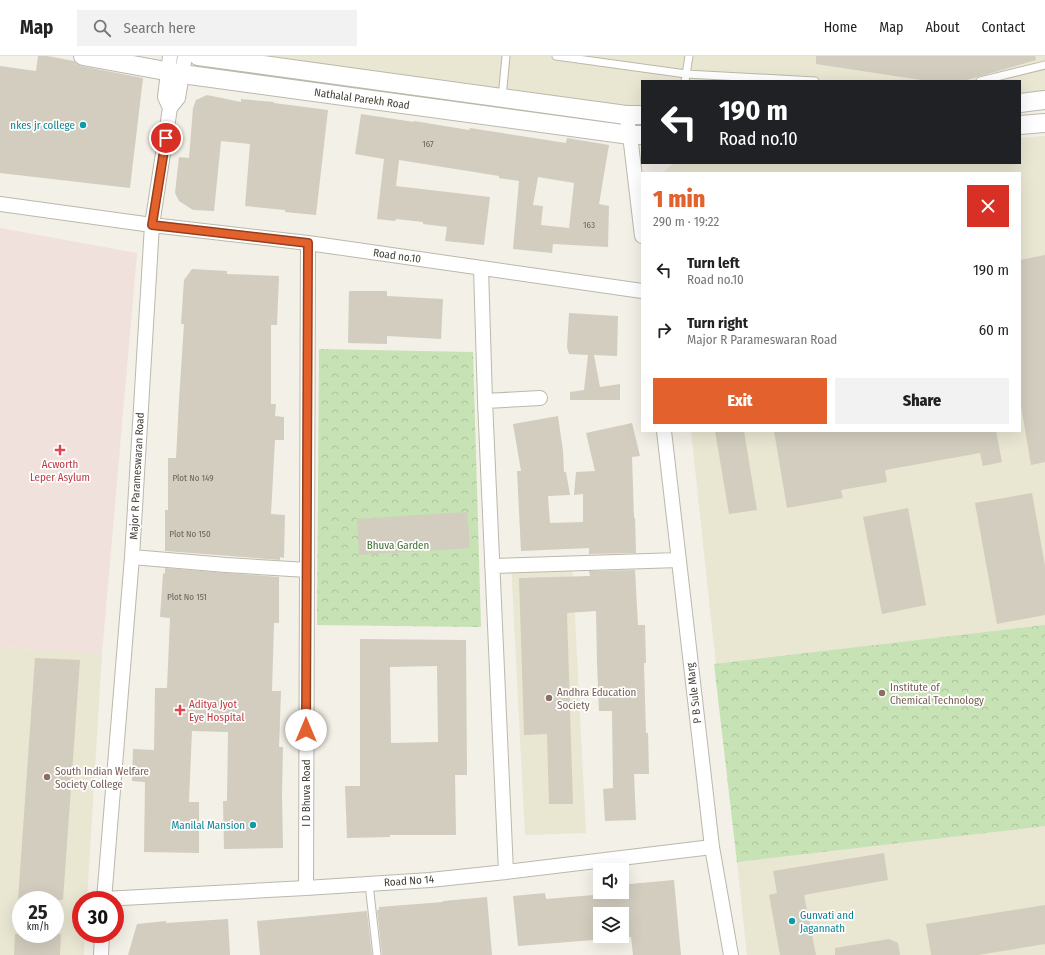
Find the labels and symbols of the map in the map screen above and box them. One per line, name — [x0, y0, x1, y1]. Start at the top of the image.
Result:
street label: Nathalal Parekh Road — [313, 86, 411, 112]
place label: nkes jr college — [10, 119, 75, 132]
marker: nkes jr college — [78, 120, 88, 130]
pin — [149, 121, 183, 155]
house number: 167 — [422, 139, 434, 149]
house number: 163 — [583, 220, 595, 230]
street label: Road no.10 — [372, 246, 422, 266]
street label: Major R Parameswaran Road — [127, 412, 147, 540]
marker: Acworth Leper Asylum — [54, 444, 66, 456]
place label: Acworth Leper Asylum — [30, 458, 90, 484]
house number: Plot No 149 — [172, 473, 214, 483]
house number: Plot No 150 — [169, 529, 211, 539]
park label: Bhuva Garden — [367, 539, 429, 552]
house number: Plot No 151 — [167, 592, 207, 602]
street label: P B Sule Marg — [684, 661, 704, 724]
place label: Institute of Chemical Technology — [890, 681, 984, 707]
place label: Andhra Education Society — [557, 686, 636, 712]
marker: Institute of Chemical Technology — [877, 688, 887, 698]
marker: Andhra Education Society — [544, 693, 554, 703]
place label: Aditya Jyot Eye Hospital — [189, 698, 244, 724]
marker: Aditya Jyot Eye Hospital — [174, 704, 186, 716]
position arrow — [285, 709, 327, 751]
street label: I D Bhuva Road — [300, 759, 313, 827]
place label: South Indian Welfare Society College — [55, 765, 149, 791]
marker: South Indian Welfare Society College — [42, 772, 52, 782]
place label: Manilal Mansion — [172, 819, 245, 832]
marker: Manilal Mansion — [248, 820, 258, 830]
street label: Road No 14 — [384, 873, 435, 889]
speed limit sign: 30 — [72, 891, 124, 943]
place label: Gunvati and Jagannath — [800, 909, 854, 935]
marker: Gunvati and Jagannath — [787, 916, 797, 926]

